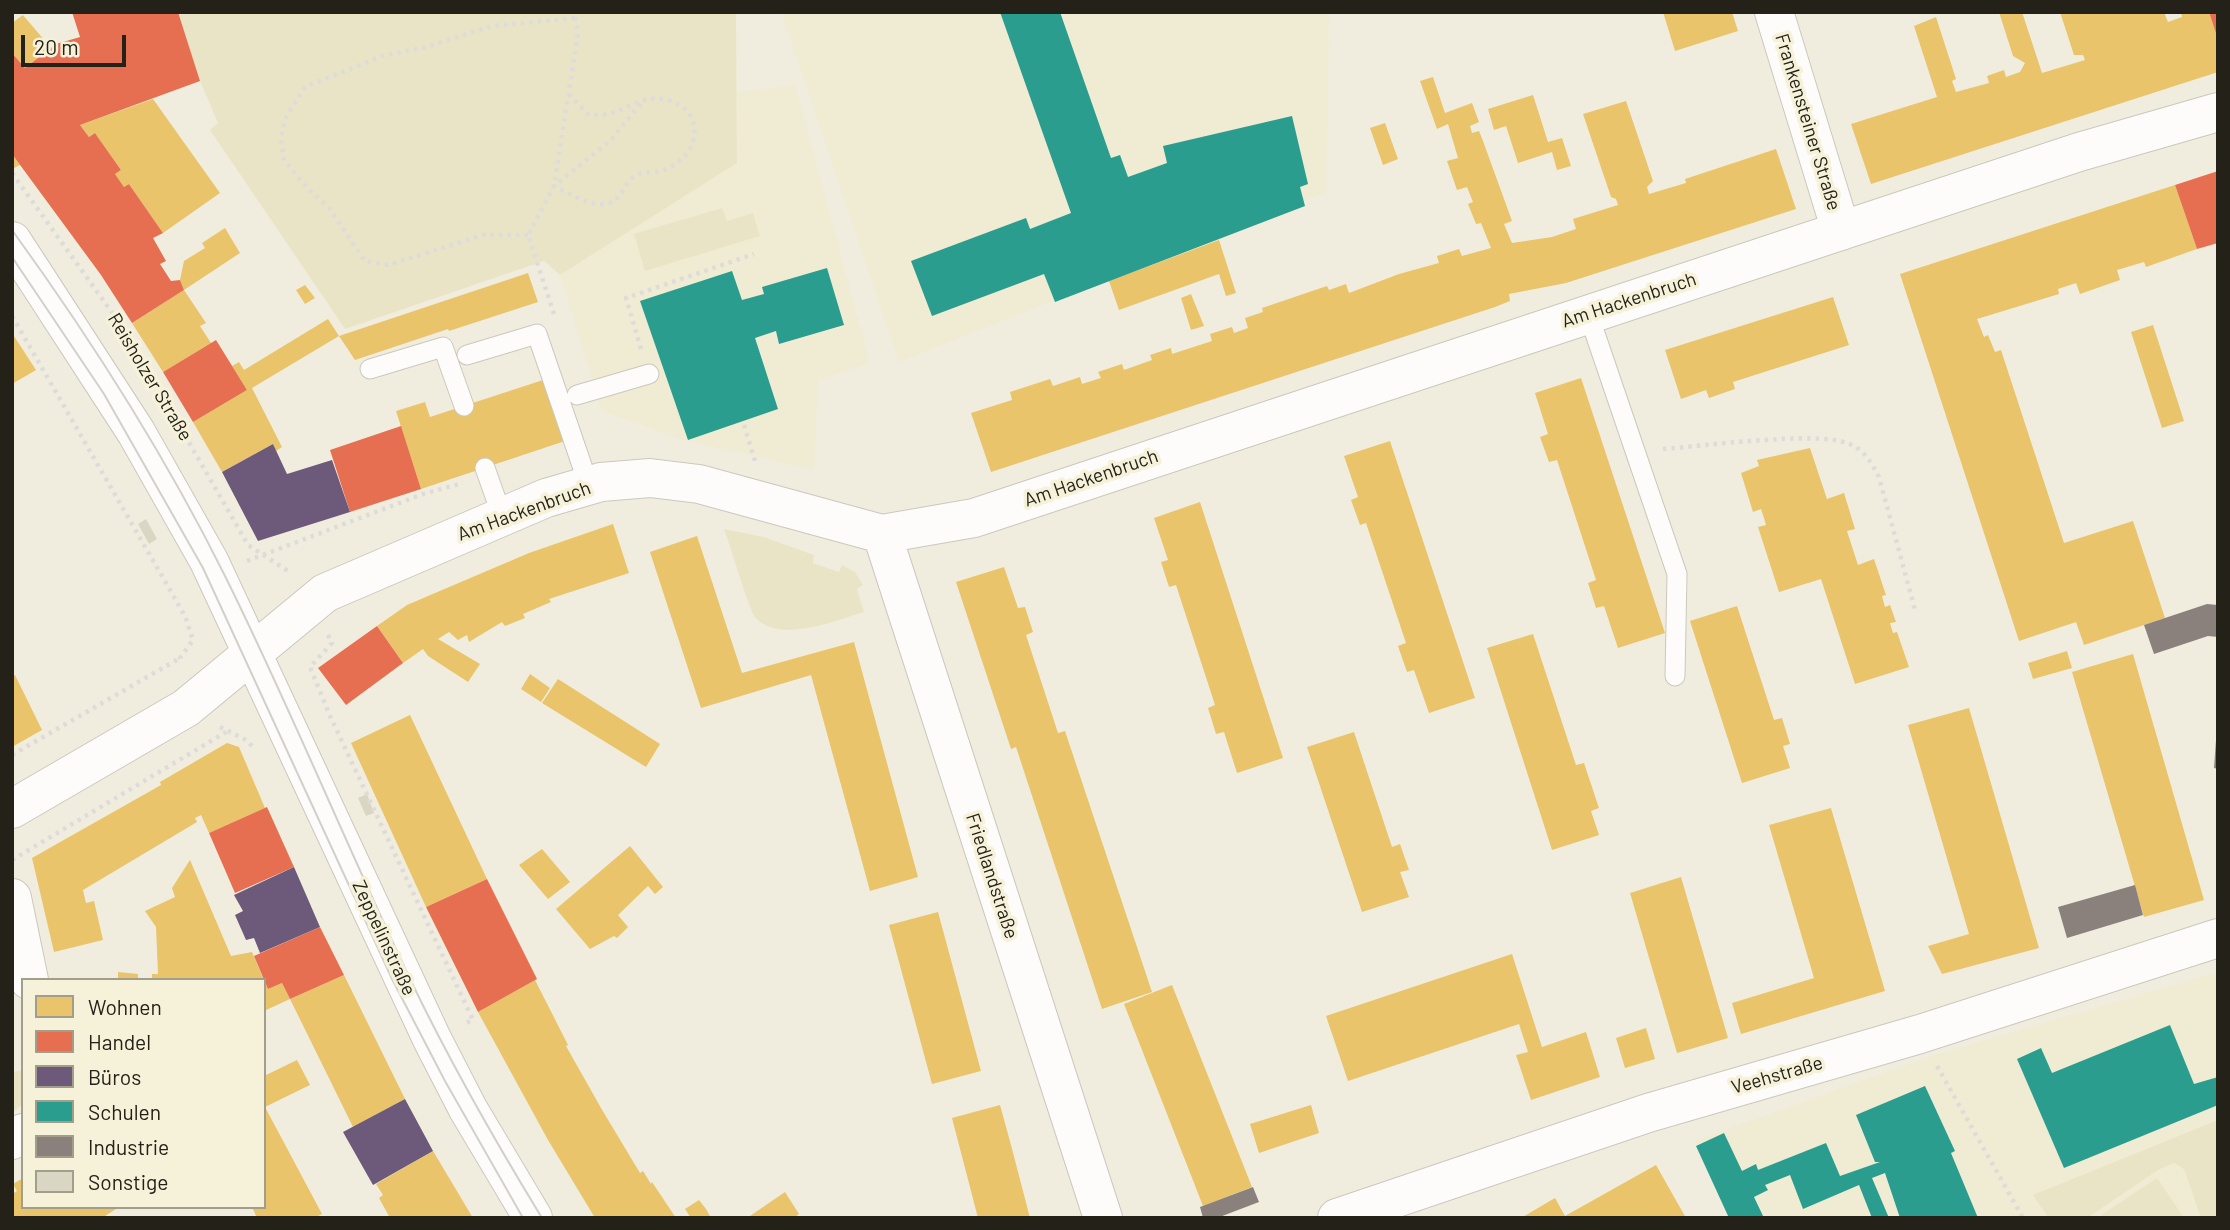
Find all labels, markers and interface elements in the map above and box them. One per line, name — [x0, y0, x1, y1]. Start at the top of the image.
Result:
scale bar — [24, 21, 130, 65]
street label: Frankensteiner Straße — [1770, 31, 1846, 213]
text: 20 m — [34, 34, 79, 59]
street label: Am Hackenbruch — [1559, 268, 1699, 332]
street label: Reisholzer Straße — [103, 309, 197, 445]
street label: Am Hackenbruch — [1021, 444, 1161, 512]
street label: Am Hackenbruch — [454, 476, 594, 546]
street label: Friedlandstraße — [961, 810, 1023, 942]
street label: Zeppelinstraße — [347, 877, 421, 999]
legend — [21, 978, 266, 1209]
text: Wohnen — [88, 994, 162, 1019]
text: Handel — [88, 1029, 151, 1054]
street label: Veehstraße — [1729, 1051, 1825, 1099]
text: Büros — [88, 1064, 141, 1089]
text: Schulen — [88, 1099, 161, 1124]
text: Industrie — [88, 1134, 169, 1159]
text: Sonstige — [88, 1169, 169, 1194]

